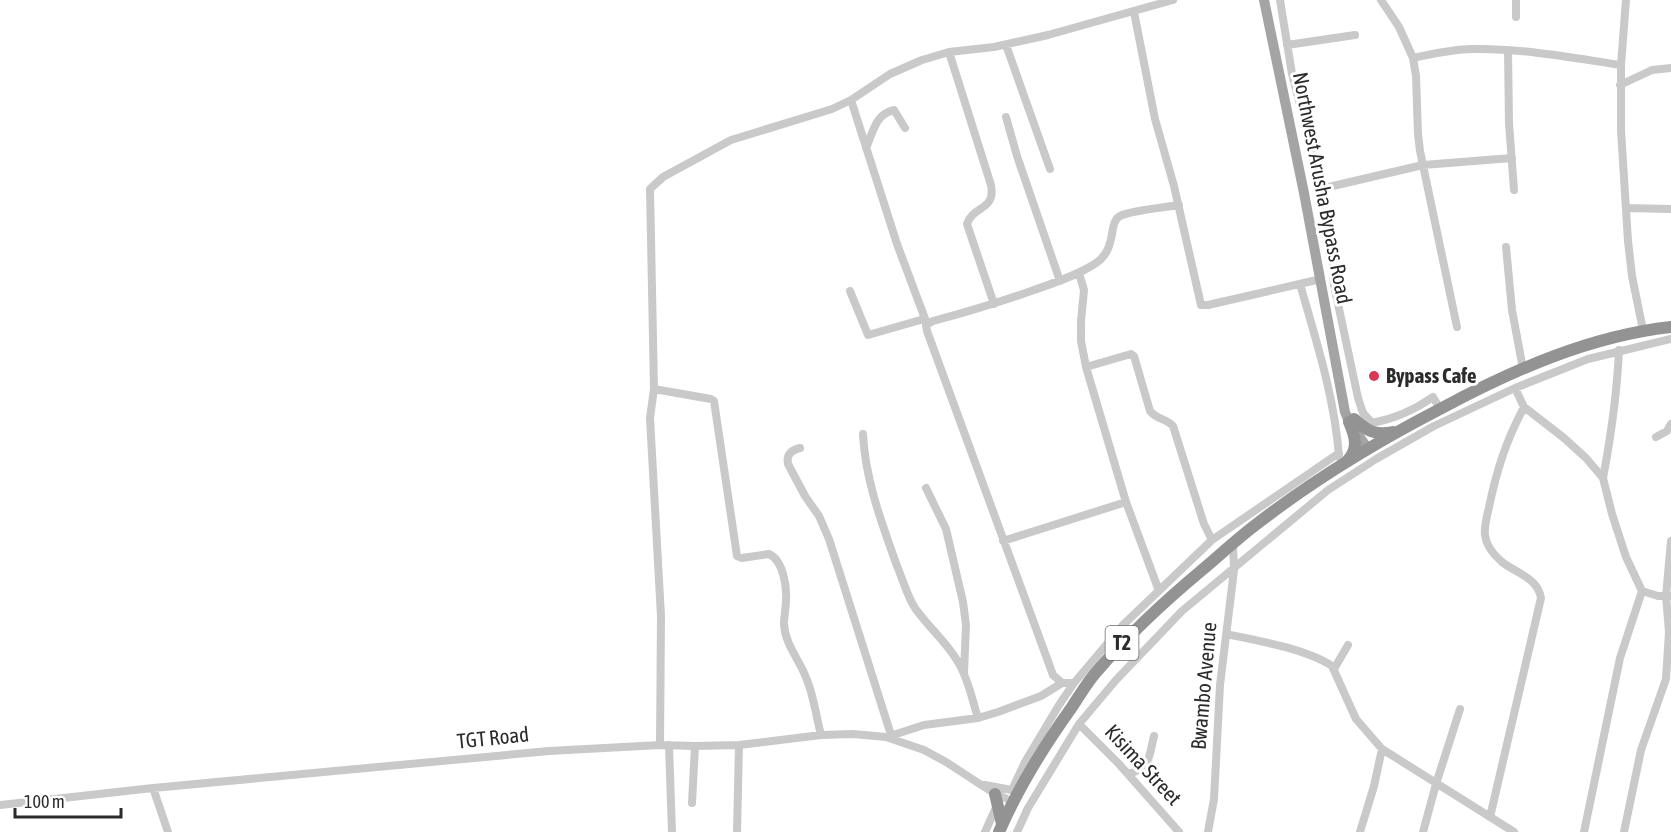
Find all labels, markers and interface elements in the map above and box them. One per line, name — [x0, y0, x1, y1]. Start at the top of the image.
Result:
street label: Northwest Arusha Bypass Road — [1289, 70, 1357, 306]
place label: Bypass Cafe — [1386, 363, 1477, 387]
marker: Bypass Cafe — [1367, 369, 1381, 383]
street label: Bwambo Avenue — [1185, 621, 1221, 751]
road number: T2 — [1106, 626, 1138, 660]
street label: Kisima Street — [1100, 719, 1187, 810]
street label: TGT Road — [456, 721, 530, 753]
scale bar — [15, 781, 122, 819]
text: 100 m — [24, 791, 65, 812]

